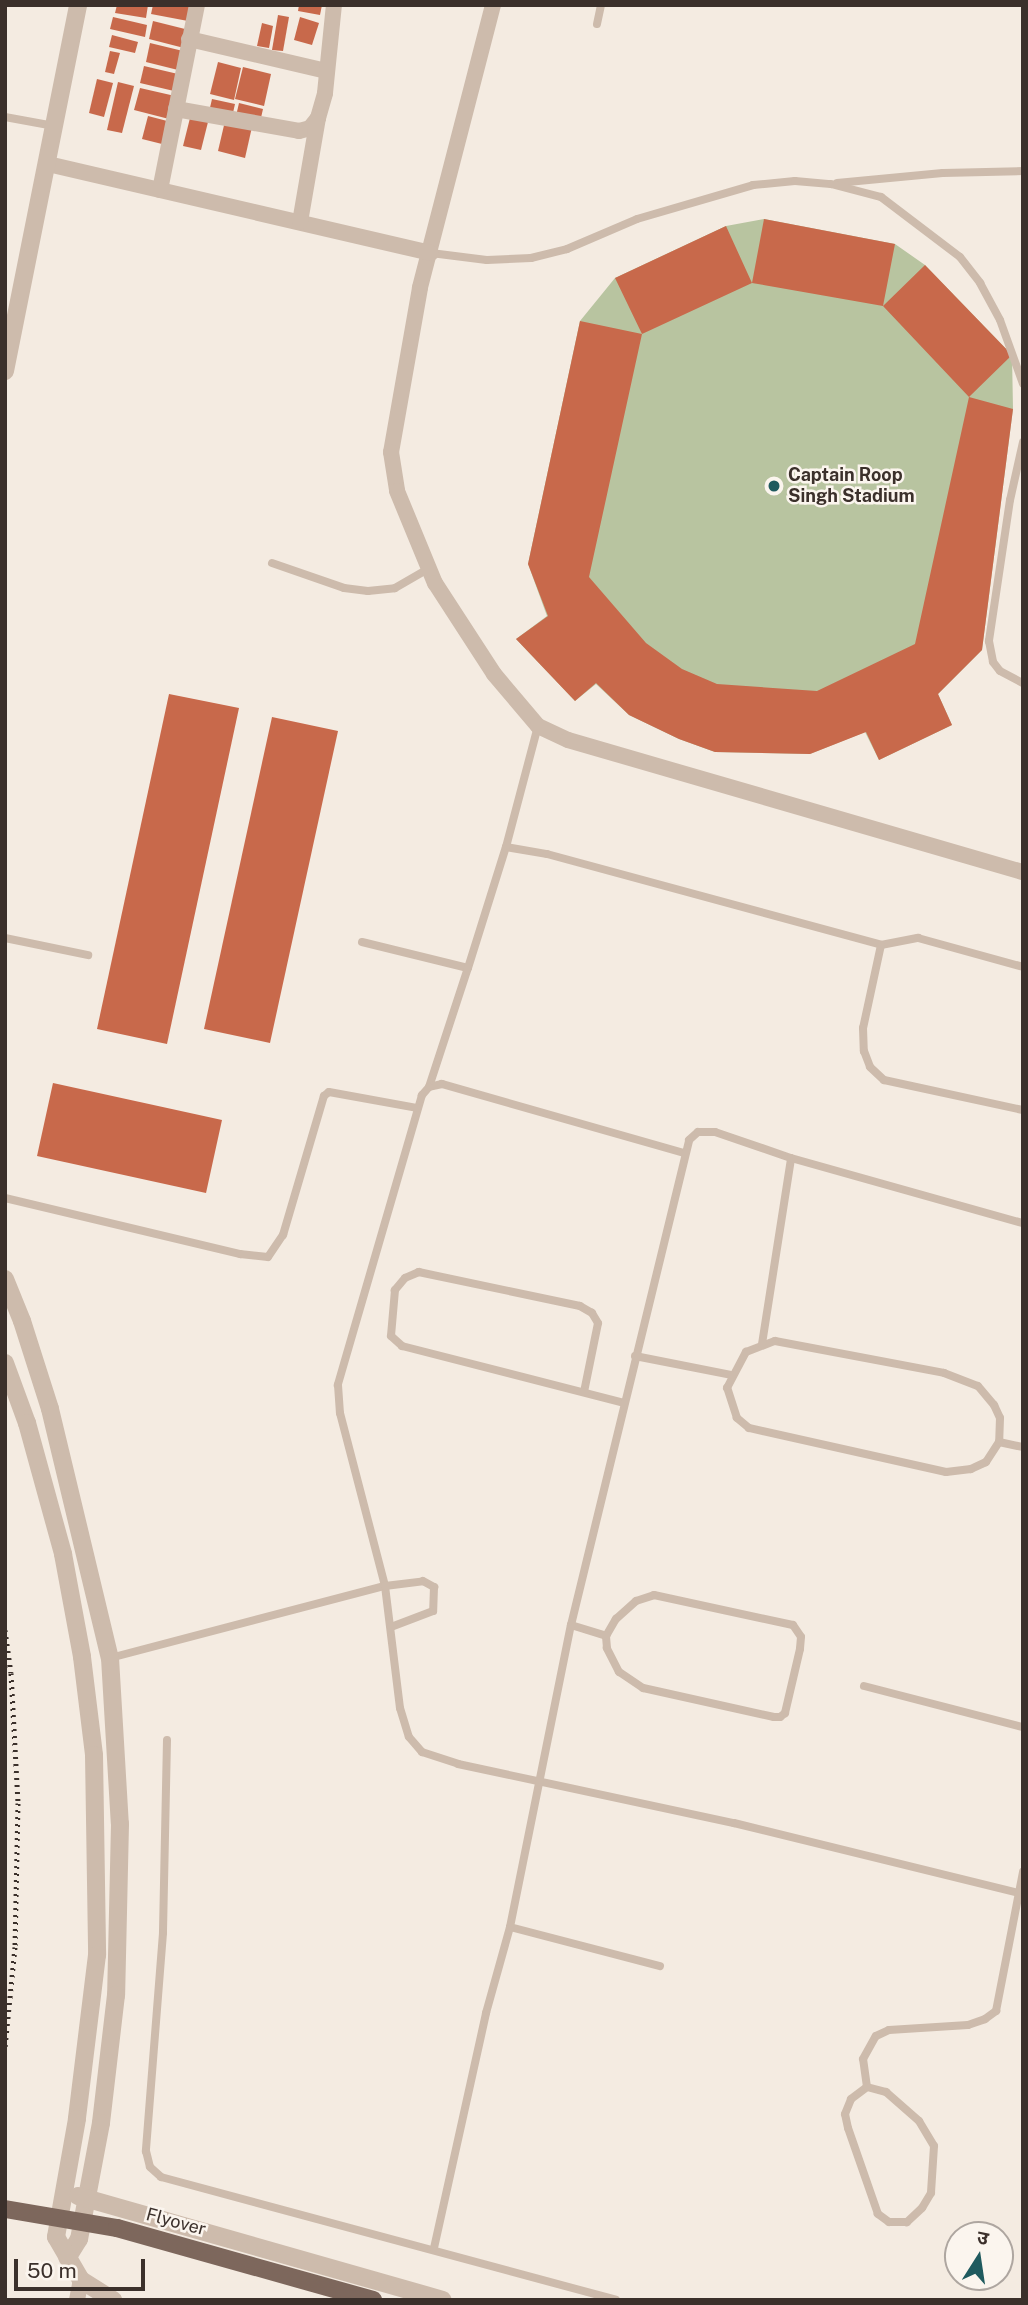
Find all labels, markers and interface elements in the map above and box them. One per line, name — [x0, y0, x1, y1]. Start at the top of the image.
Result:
place label: Captain Roop Singh Stadium — [788, 465, 915, 508]
marker: Captain Roop Singh Stadium — [766, 478, 782, 494]
street label: Flyover — [144, 2204, 208, 2240]
north arrow — [944, 2221, 1014, 2291]
text: उ — [975, 2225, 991, 2249]
scale bar — [18, 2246, 149, 2290]
text: 50 m — [27, 2258, 77, 2283]

